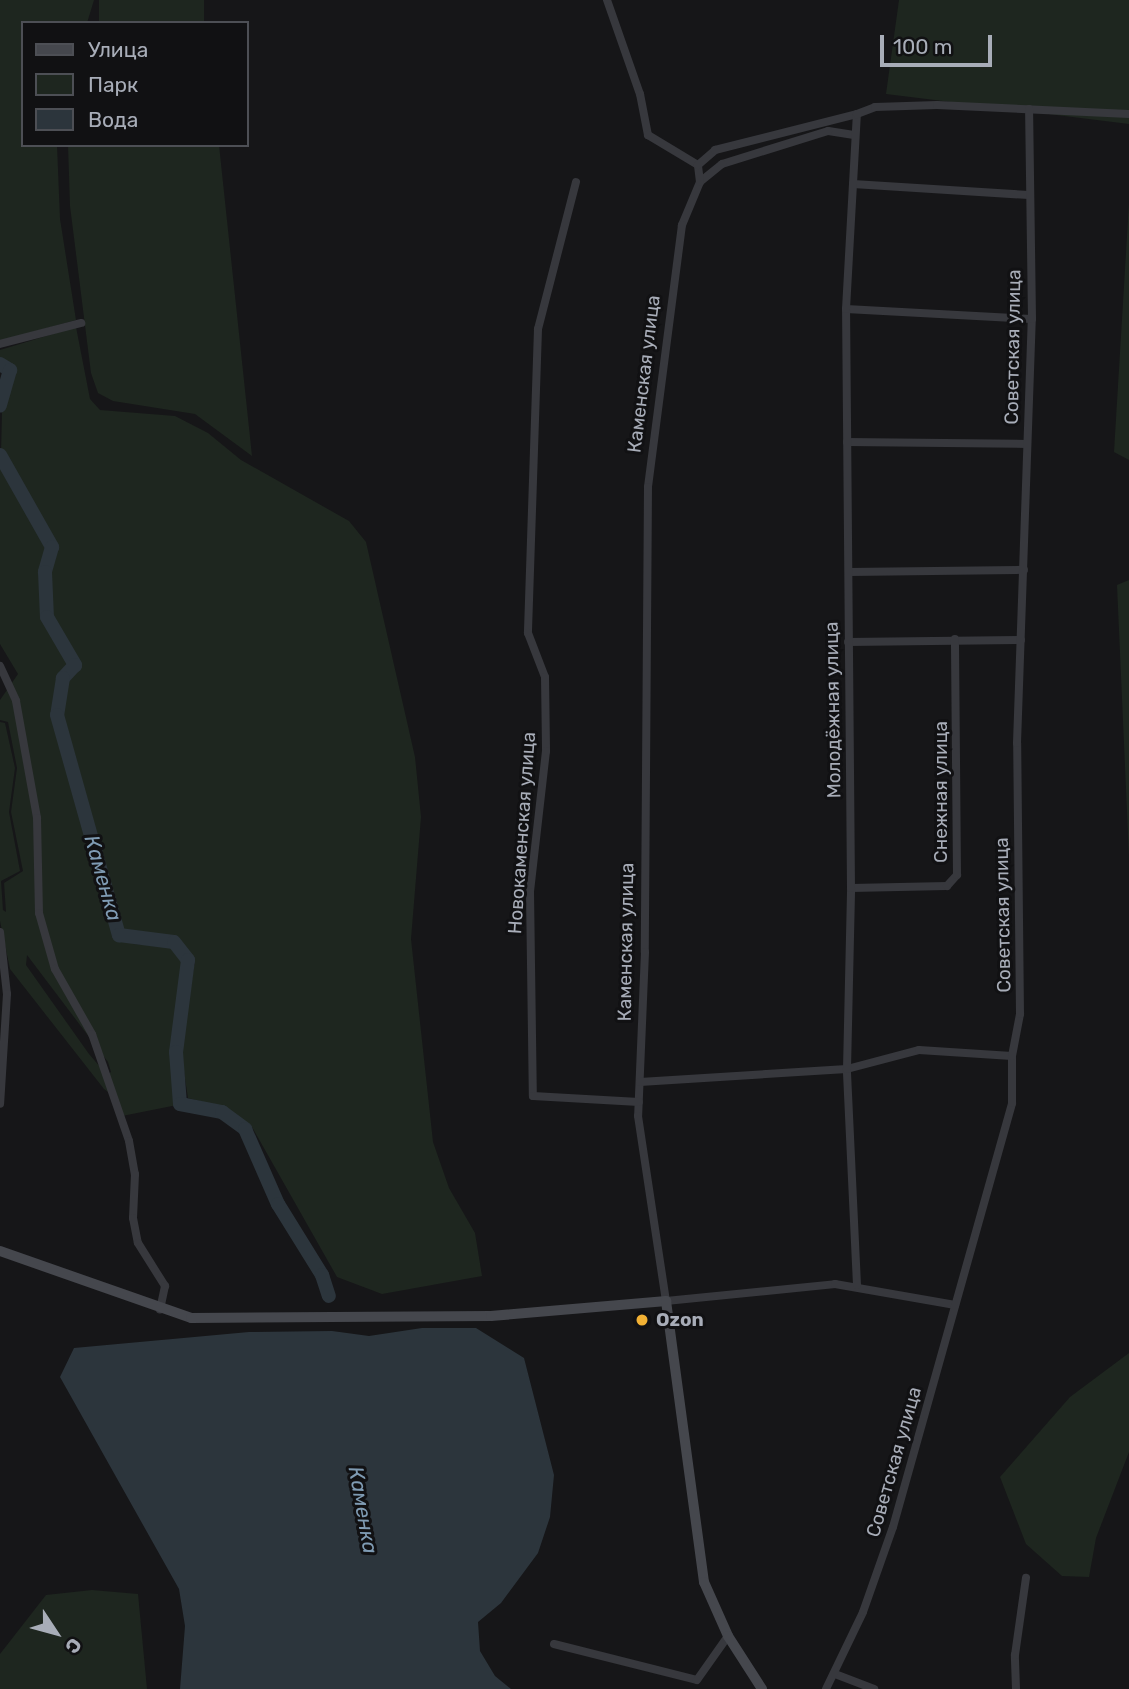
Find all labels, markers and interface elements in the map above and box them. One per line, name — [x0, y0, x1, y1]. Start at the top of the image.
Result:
legend — [21, 21, 248, 147]
scale bar — [884, 21, 996, 65]
text: 100 m — [893, 34, 952, 59]
text: Улица — [88, 37, 148, 62]
text: Парк — [88, 72, 138, 97]
text: Вода — [88, 107, 138, 132]
street label: Советская улица — [1000, 269, 1026, 425]
street label: Каменская улица — [623, 294, 665, 454]
street label: Молодёжная улица — [820, 621, 846, 799]
street label: Снежная улица — [930, 721, 952, 863]
street label: Новокаменская улица — [504, 731, 540, 935]
water label: Каменка — [79, 832, 127, 924]
street label: Советская улица — [990, 837, 1016, 993]
street label: Каменская улица — [613, 862, 639, 1022]
place label: Ozon — [656, 1309, 704, 1331]
marker: Ozon — [634, 1312, 650, 1328]
street label: Советская улица — [862, 1384, 926, 1540]
water label: Каменка — [343, 1464, 383, 1556]
north arrow — [21, 1598, 91, 1668]
text: С — [60, 1633, 87, 1658]

